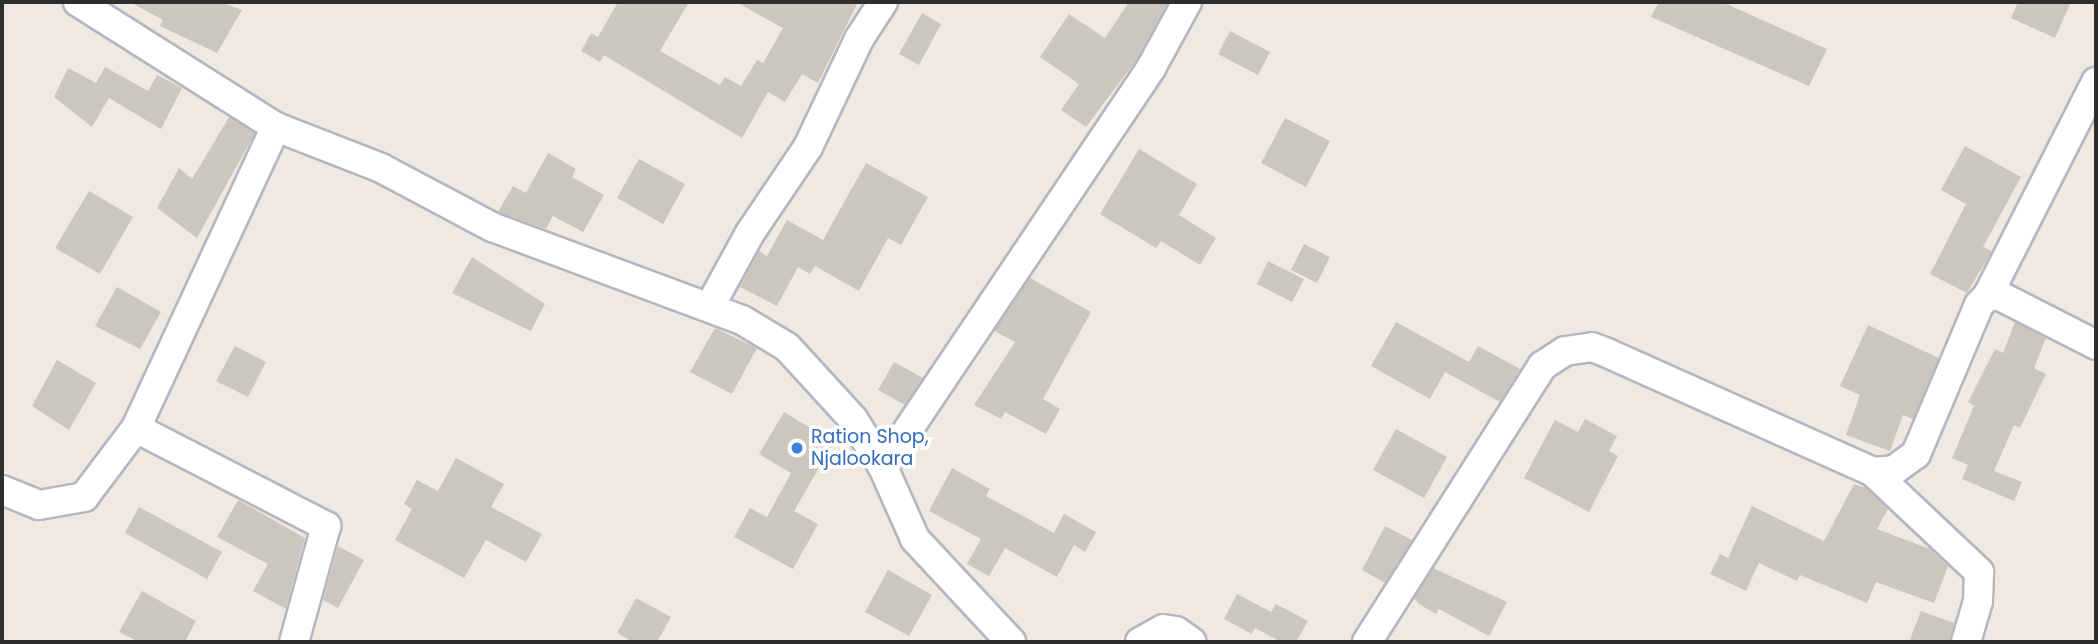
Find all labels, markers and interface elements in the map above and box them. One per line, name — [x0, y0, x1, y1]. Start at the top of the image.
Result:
place label: Ration Shop, Njalookara — [811, 426, 928, 470]
marker: Ration Shop, Njalookara — [789, 440, 805, 456]

